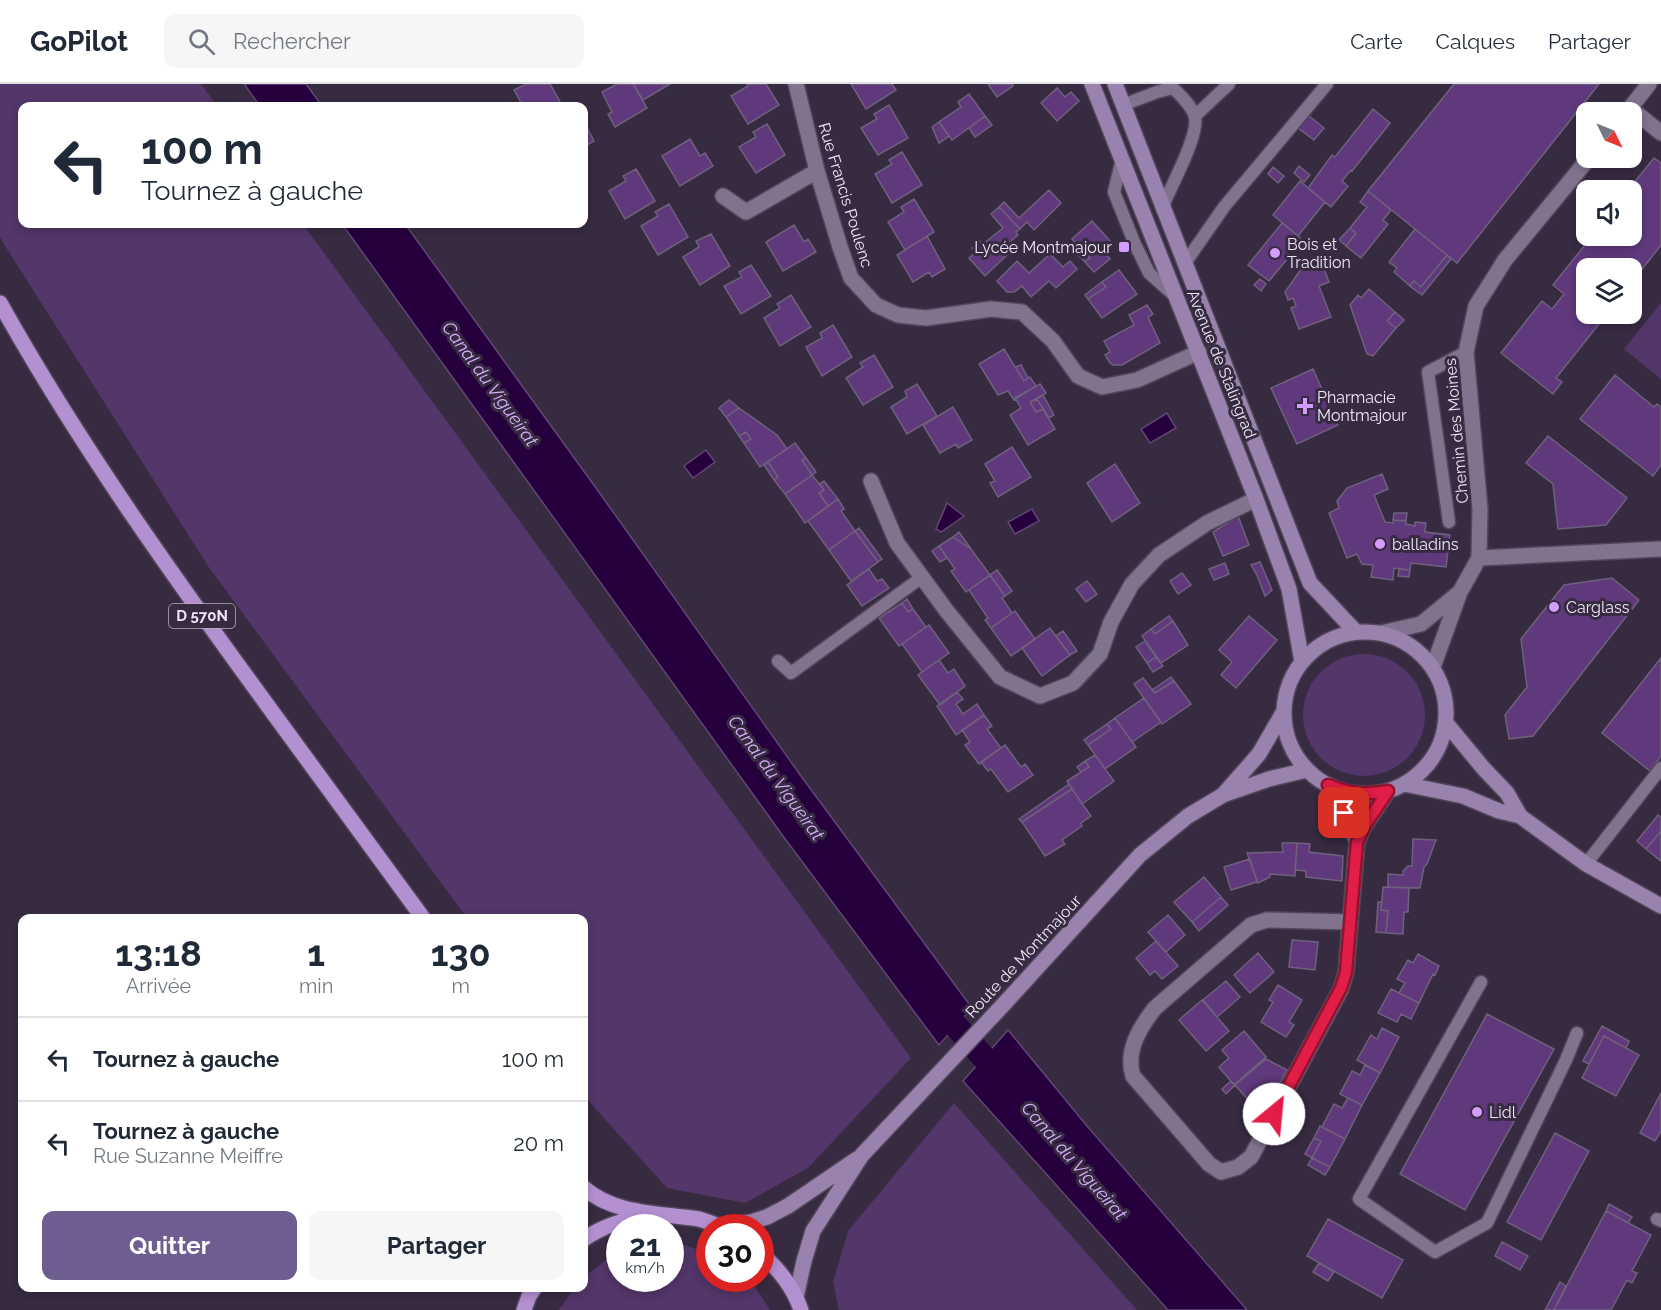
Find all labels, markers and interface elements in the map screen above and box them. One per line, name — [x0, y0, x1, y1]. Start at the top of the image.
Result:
search box — [164, 14, 584, 68]
text: GoPilot — [30, 25, 128, 58]
icon: search — [185, 25, 218, 58]
text: Rechercher — [233, 28, 351, 54]
text: Carte — [1350, 29, 1403, 54]
text: Calques — [1436, 29, 1515, 54]
text: Partager — [1548, 29, 1631, 54]
north arrow — [1576, 102, 1642, 168]
map controls — [1576, 102, 1642, 324]
street label: Rue Francis Poulenc — [814, 120, 877, 270]
text: 100 m — [141, 125, 263, 174]
icon: left — [42, 126, 120, 204]
text: Tournez à gauche — [141, 175, 363, 206]
button: sound — [1576, 180, 1642, 246]
place label: Bois et Tradition — [1287, 235, 1351, 272]
place label: Lycée Montmajour — [974, 238, 1112, 257]
marker: Lycée Montmajour — [1117, 240, 1131, 254]
marker: Bois et Tradition — [1268, 246, 1282, 260]
button: layers — [1576, 258, 1642, 324]
street label: Avenue de Stalingrad — [1183, 287, 1260, 441]
water label: Canal du Vigueirat — [438, 317, 543, 450]
street label: Chemin des Moines — [1441, 357, 1472, 504]
place label: Pharmacie Montmajour — [1317, 388, 1407, 425]
marker: Pharmacie Montmajour — [1298, 399, 1312, 413]
place label: balladins — [1392, 535, 1459, 554]
marker: balladins — [1373, 537, 1387, 551]
place label: Carglass — [1566, 598, 1630, 617]
marker: Carglass — [1547, 600, 1561, 614]
road number: D 570N — [169, 604, 235, 628]
water label: Canal du Vigueirat — [724, 711, 829, 844]
pin — [1318, 787, 1369, 838]
icon: arrive — [1327, 796, 1360, 829]
street label: Route de Montmajour — [962, 891, 1085, 1022]
text: 13:18 — [115, 932, 202, 974]
text: 1 — [307, 932, 325, 974]
text: 130 — [431, 932, 491, 974]
text: Arrivée — [126, 974, 191, 998]
text: min — [299, 974, 333, 998]
text: m — [451, 974, 470, 998]
icon: left — [42, 1043, 75, 1076]
text: Tournez à gauche — [93, 1046, 279, 1072]
text: 100 m — [502, 1046, 564, 1072]
position arrow — [1242, 1082, 1306, 1146]
water label: Canal du Vigueirat — [1017, 1097, 1131, 1224]
place label: Lidl — [1489, 1103, 1517, 1122]
marker: Lidl — [1470, 1105, 1484, 1119]
text: Tournez à gauche — [93, 1118, 279, 1144]
icon: left — [42, 1127, 75, 1160]
text: 20 m — [513, 1130, 564, 1156]
text: Rue Suzanne Meiffre — [93, 1144, 283, 1168]
button: Quitter — [42, 1211, 297, 1280]
button: Partager — [309, 1211, 564, 1280]
speed limit sign: 30 — [696, 1214, 774, 1292]
text: 21 — [629, 1228, 661, 1263]
text: km/h — [625, 1259, 665, 1277]

